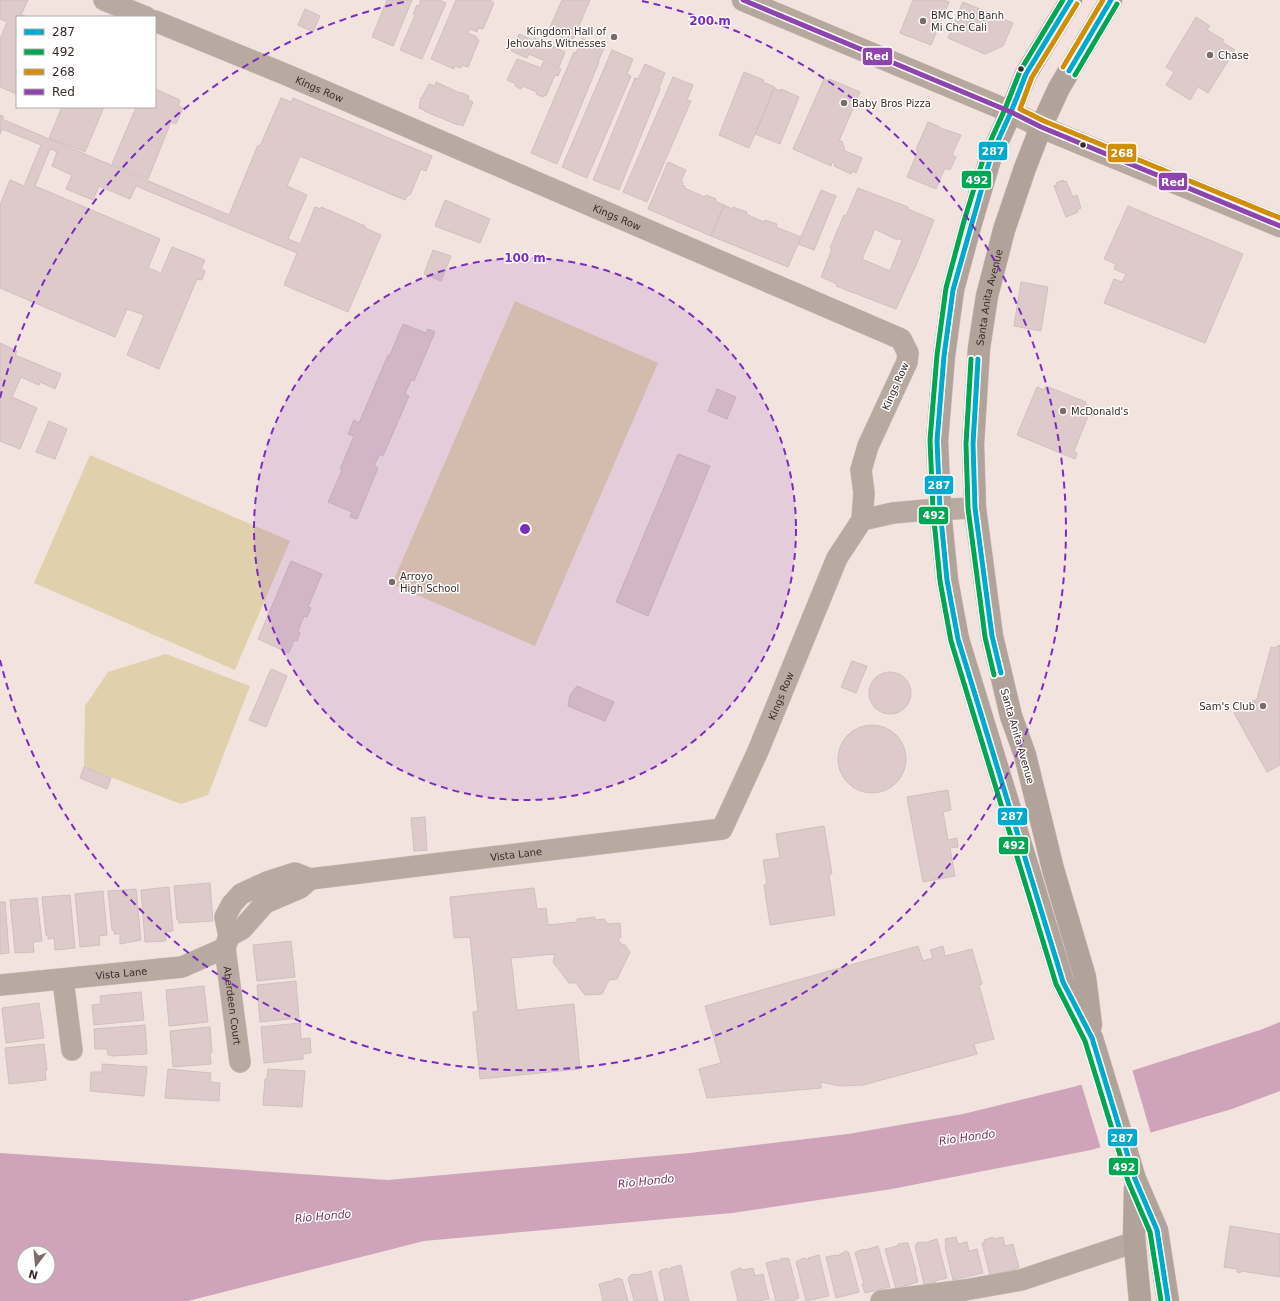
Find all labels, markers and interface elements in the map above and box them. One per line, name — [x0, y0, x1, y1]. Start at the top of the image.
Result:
place label: BMC Pho Banh Mi Che Cali — [931, 10, 1004, 33]
text: 200 m — [689, 14, 731, 28]
legend — [16, 16, 156, 108]
marker: BMC Pho Banh Mi Che Cali — [918, 16, 928, 26]
text: 287 — [52, 25, 75, 39]
place label: Kingdom Hall of Jehovahs Witnesses — [506, 26, 606, 49]
marker: Kingdom Hall of Jehovahs Witnesses — [609, 32, 619, 42]
text: 492 — [52, 45, 75, 59]
line badge: Red — [862, 47, 893, 66]
text: Red — [865, 50, 889, 63]
marker: Chase — [1205, 50, 1215, 60]
place label: Chase — [1218, 50, 1249, 61]
unlabelled marker — [1016, 64, 1026, 74]
text: 268 — [52, 65, 75, 79]
street label: Kings Row — [294, 74, 345, 105]
text: Red — [52, 85, 75, 99]
marker: Baby Bros Pizza — [839, 98, 849, 108]
place label: Baby Bros Pizza — [852, 98, 931, 109]
unlabelled marker — [1078, 140, 1088, 150]
line badge: 287 — [978, 141, 1008, 161]
line badge: 268 — [1107, 143, 1137, 163]
text: 287 — [982, 145, 1004, 158]
text: 268 — [1111, 147, 1133, 160]
line badge: 492 — [961, 170, 992, 189]
line badge: Red — [1158, 172, 1188, 191]
text: 492 — [966, 174, 988, 187]
text: Red — [1161, 176, 1185, 189]
street label: Kings Row — [591, 202, 643, 233]
street label: Santa Anita Avenue — [974, 248, 1005, 347]
text: 100 m — [504, 251, 546, 265]
street label: Kings Row — [880, 361, 911, 412]
marker: McDonald's — [1058, 406, 1068, 416]
place label: McDonald's — [1071, 406, 1129, 417]
line badge: 287 — [924, 475, 954, 495]
text: 287 — [928, 479, 950, 492]
line badge: 492 — [918, 506, 949, 525]
text: 492 — [923, 509, 945, 522]
centre of rings — [518, 522, 532, 536]
place label: Arroyo High School — [400, 571, 459, 594]
marker: Arroyo High School — [387, 577, 397, 587]
street label: Kings Row — [766, 670, 796, 722]
street label: Santa Anita Avenue — [999, 687, 1036, 785]
place label: Sam's Club — [1199, 701, 1255, 712]
marker: Sam's Club — [1258, 701, 1268, 711]
line badge: 287 — [997, 807, 1028, 826]
text: 287 — [1001, 810, 1023, 823]
line badge: 492 — [998, 836, 1029, 855]
text: 492 — [1003, 839, 1025, 852]
street label: Vista Lane — [490, 846, 543, 863]
street label: Vista Lane — [95, 965, 148, 982]
street label: Aberdeen Court — [221, 966, 243, 1046]
water label: Rio Hondo — [938, 1127, 996, 1148]
line badge: 287 — [1107, 1128, 1138, 1147]
text: 287 — [1111, 1132, 1133, 1145]
line badge: 492 — [1108, 1157, 1139, 1176]
text: 492 — [1113, 1161, 1135, 1174]
water label: Rio Hondo — [617, 1172, 675, 1191]
water label: Rio Hondo — [294, 1208, 352, 1225]
north arrow — [16, 1245, 56, 1285]
text: N — [27, 1267, 40, 1282]

